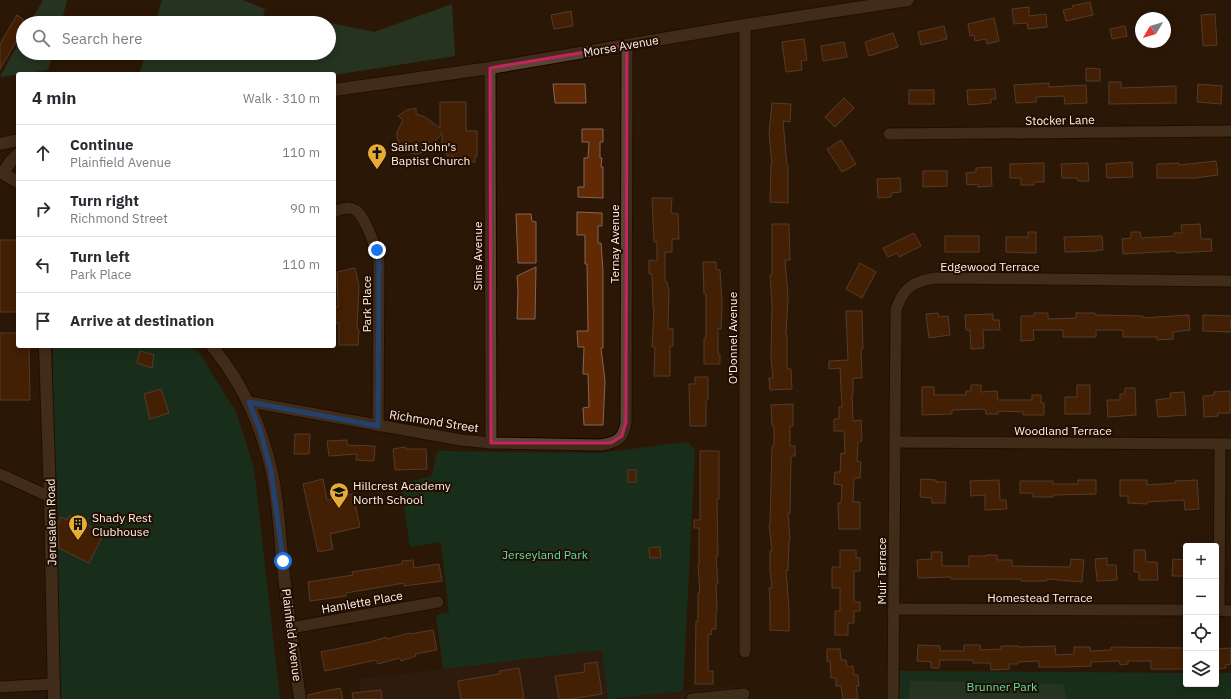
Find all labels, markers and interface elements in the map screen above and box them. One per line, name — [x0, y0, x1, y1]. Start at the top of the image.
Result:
north arrow — [1135, 12, 1171, 48]
search box — [16, 16, 336, 60]
icon: search — [30, 27, 52, 49]
text: Search here — [62, 29, 142, 48]
street label: Morse Avenue — [582, 32, 660, 60]
text: 4 min — [32, 87, 76, 109]
text: Walk · 310 m — [243, 90, 320, 107]
street label: Stocker Lane — [1025, 112, 1095, 128]
text: Continue — [70, 135, 134, 154]
place label: Saint John's Baptist Church — [391, 139, 470, 168]
icon: ahead — [32, 142, 54, 164]
church icon: Saint John's Baptist Church — [366, 142, 388, 170]
text: 110 m — [282, 144, 320, 161]
text: Plainfield Avenue — [70, 154, 171, 171]
text: Turn right — [70, 191, 139, 210]
icon: right — [32, 198, 54, 220]
text: 90 m — [290, 200, 320, 217]
street label: Ternay Avenue — [607, 204, 622, 284]
text: Richmond Street — [70, 210, 168, 227]
street label: Sims Avenue — [470, 221, 485, 291]
route end — [368, 241, 386, 259]
text: Turn left — [70, 247, 130, 266]
icon: left — [32, 254, 54, 276]
text: 110 m — [282, 256, 320, 273]
street label: Edgewood Terrace — [940, 259, 1040, 274]
text: Park Place — [70, 266, 131, 283]
street label: Park Place — [359, 275, 374, 332]
street label: O'Donnel Avenue — [725, 291, 740, 384]
icon: arrive — [32, 310, 54, 332]
text: Arrive at destination — [70, 311, 214, 330]
street label: Richmond Street — [388, 407, 480, 435]
street label: Woodland Terrace — [1014, 423, 1112, 438]
street label: Jerusalem Road — [43, 478, 59, 566]
place label: Hillcrest Academy North School — [353, 478, 451, 507]
school or university icon: Hillcrest Academy North School — [328, 481, 350, 509]
place label: Shady Rest Clubhouse — [92, 510, 152, 539]
building icon: Shady Rest Clubhouse — [67, 513, 89, 541]
street label: Muir Terrace — [874, 537, 889, 605]
map controls — [1183, 543, 1219, 687]
button: + — [1183, 543, 1219, 579]
park label: Jerseyland Park — [502, 547, 589, 562]
route start — [274, 552, 292, 570]
button: − — [1183, 579, 1219, 615]
street label: Hamlette Place — [320, 587, 404, 617]
street label: Plainfield Avenue — [279, 588, 305, 683]
street label: Homestead Terrace — [987, 590, 1093, 605]
button: locate — [1183, 615, 1219, 651]
button: layers — [1183, 651, 1219, 687]
park label: Brunner Park — [967, 679, 1038, 694]

